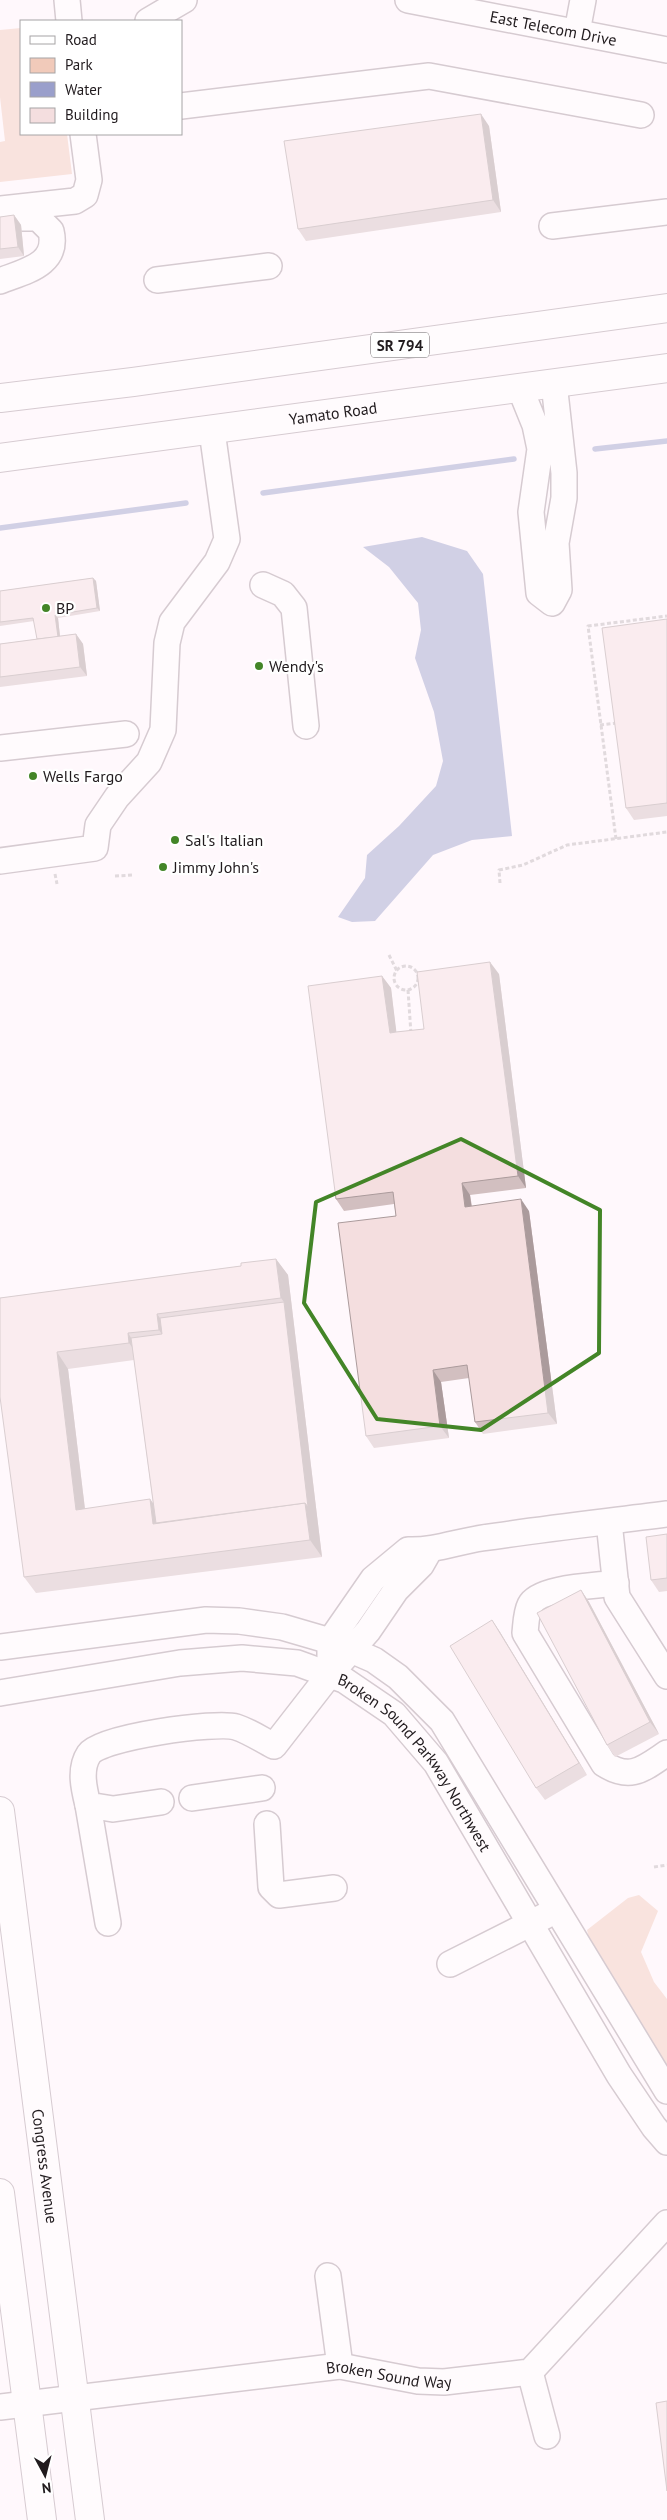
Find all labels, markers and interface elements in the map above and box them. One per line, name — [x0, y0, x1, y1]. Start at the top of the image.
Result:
street label: East Telecom Drive — [488, 6, 618, 50]
legend — [20, 20, 182, 135]
text: Road — [65, 30, 97, 49]
text: Park — [65, 55, 93, 74]
text: Water — [65, 80, 102, 99]
text: Building — [65, 105, 119, 124]
road number: SR 794 — [371, 332, 429, 358]
street label: Yamato Road — [288, 397, 378, 429]
place label: BP — [56, 598, 74, 618]
marker: BP — [40, 602, 52, 614]
place label: Wendy's — [269, 656, 324, 676]
marker: Wendy's — [253, 660, 265, 672]
place label: Wells Fargo — [43, 766, 123, 786]
marker: Wells Fargo — [27, 770, 39, 782]
place label: Sal's Italian — [185, 830, 263, 850]
marker: Sal's Italian — [169, 834, 181, 846]
place label: Jimmy John's — [172, 857, 259, 877]
marker: Jimmy John's — [157, 861, 169, 873]
street label: Broken Sound Parkway Northwest — [335, 1669, 496, 1855]
street label: Congress Avenue — [28, 2108, 62, 2225]
street label: Broken Sound Way — [325, 2356, 453, 2392]
north arrow — [20, 2450, 70, 2500]
text: N — [41, 2478, 52, 2497]

